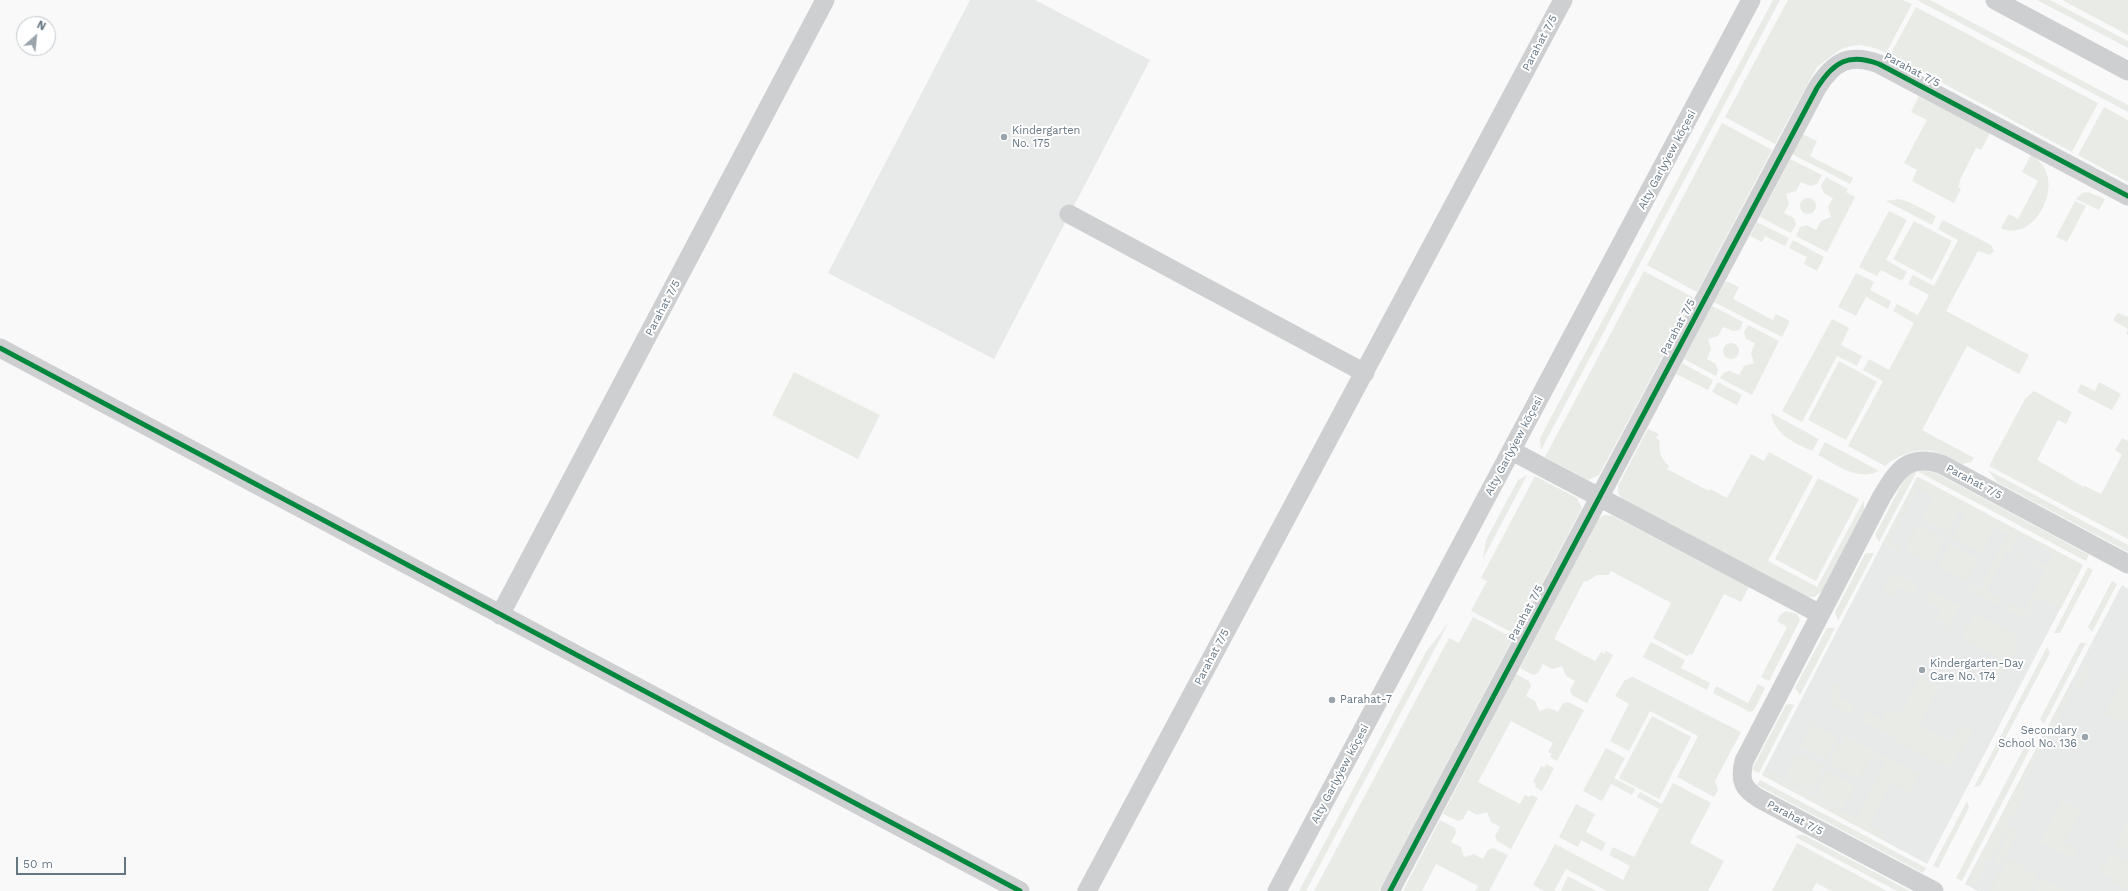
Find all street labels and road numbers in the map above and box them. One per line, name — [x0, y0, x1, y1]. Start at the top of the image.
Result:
street label: Parahat 7/5 — [1520, 13, 1560, 73]
street label: Parahat 7/5 — [1882, 50, 1942, 90]
street label: Alty Garlyýew köçesi — [1635, 108, 1699, 212]
street label: Parahat 7/5 — [643, 278, 683, 338]
street label: Parahat 7/5 — [1658, 297, 1698, 357]
street label: Alty Garlyýew köçesi — [1482, 394, 1546, 498]
street label: Parahat 7/5 — [1944, 462, 2004, 502]
street label: Parahat 7/5 — [1506, 583, 1546, 643]
street label: Parahat 7/5 — [1192, 627, 1232, 687]
street label: Alty Garlyýew köçesi — [1308, 722, 1372, 826]
street label: Parahat 7/5 — [1765, 798, 1825, 838]

